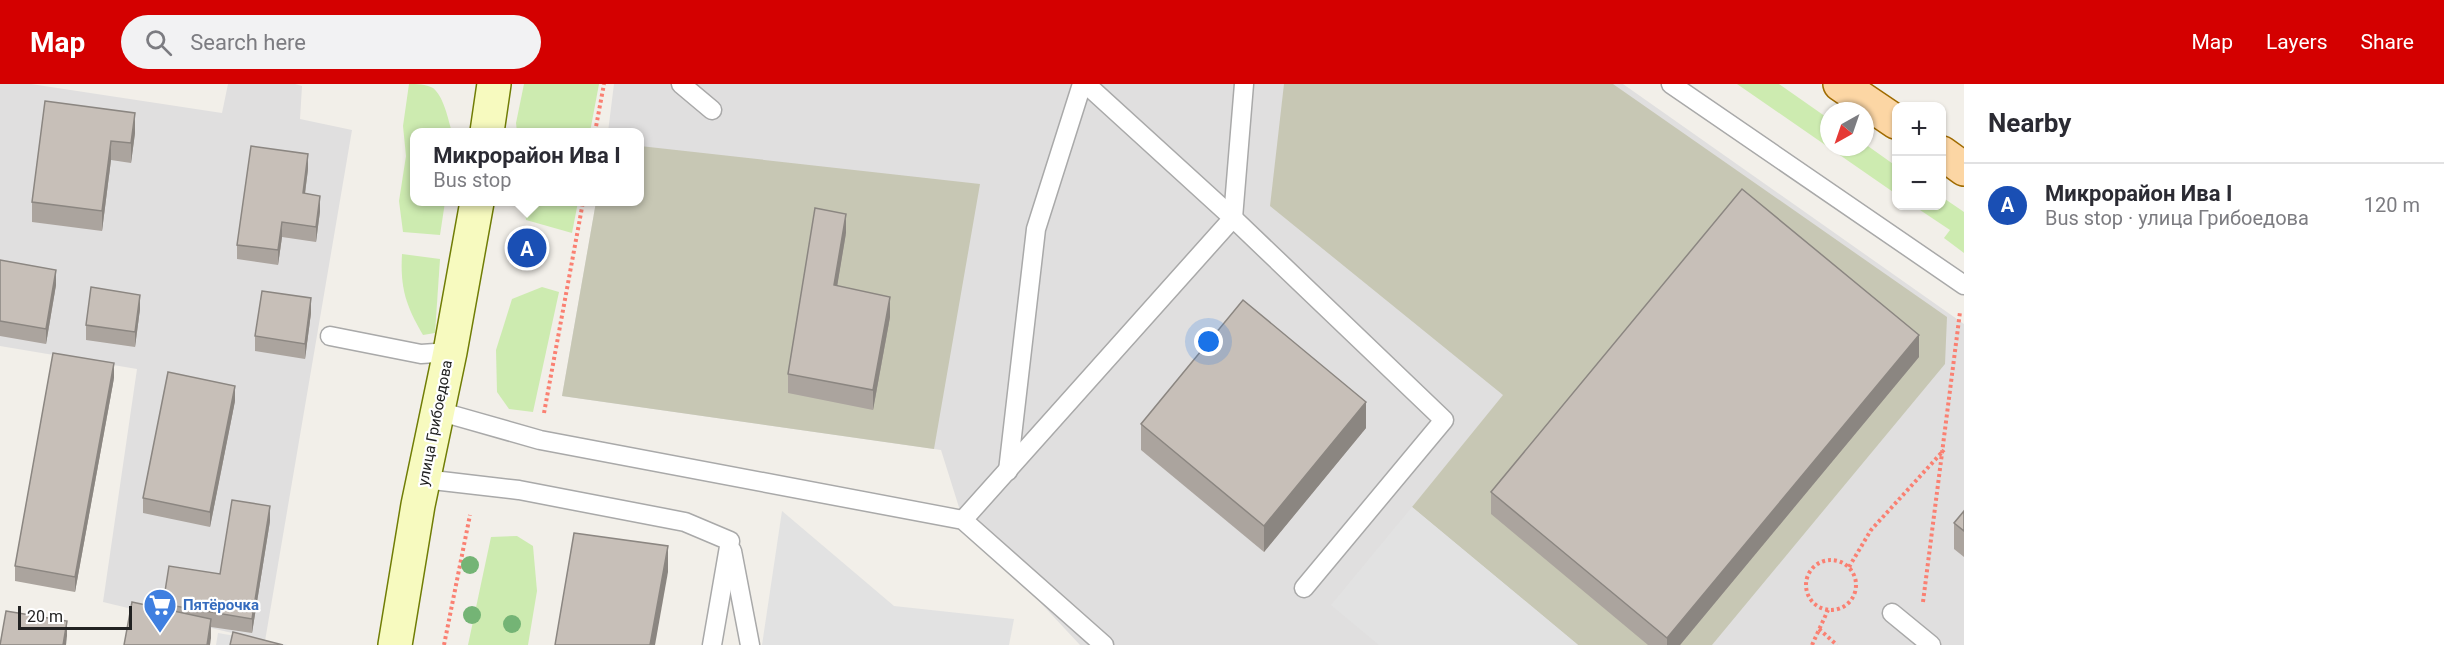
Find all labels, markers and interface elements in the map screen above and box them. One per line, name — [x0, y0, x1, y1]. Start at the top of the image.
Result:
search box — [121, 15, 541, 69]
text: Map — [30, 26, 85, 59]
icon: search — [142, 26, 175, 59]
text: Search here — [190, 30, 306, 55]
text: Map — [2191, 30, 2233, 54]
text: Layers — [2266, 30, 2327, 54]
text: Share — [2360, 30, 2414, 54]
north arrow — [1820, 102, 1874, 156]
map controls — [1892, 102, 1946, 210]
button: + — [1892, 102, 1946, 156]
text: Nearby — [1988, 108, 2071, 138]
popup — [410, 128, 644, 206]
text: Микрорайон Ива I — [433, 143, 621, 168]
button: − — [1892, 156, 1946, 210]
text: Bus stop — [433, 168, 511, 192]
text: Микрорайон Ива I — [2045, 181, 2232, 206]
text: A — [2001, 193, 2014, 217]
text: 120 m — [2364, 193, 2420, 217]
text: Bus stop · улица Грибоедова — [2045, 206, 2309, 230]
pin: A — [508, 226, 546, 270]
your location — [1194, 327, 1223, 356]
street label: улица Грибоедова — [414, 358, 456, 488]
supermarket icon: Пятёрочка — [142, 587, 178, 634]
place label: Пятёрочка — [183, 596, 259, 614]
scale bar — [18, 603, 132, 630]
text: 20 m — [27, 607, 63, 626]

